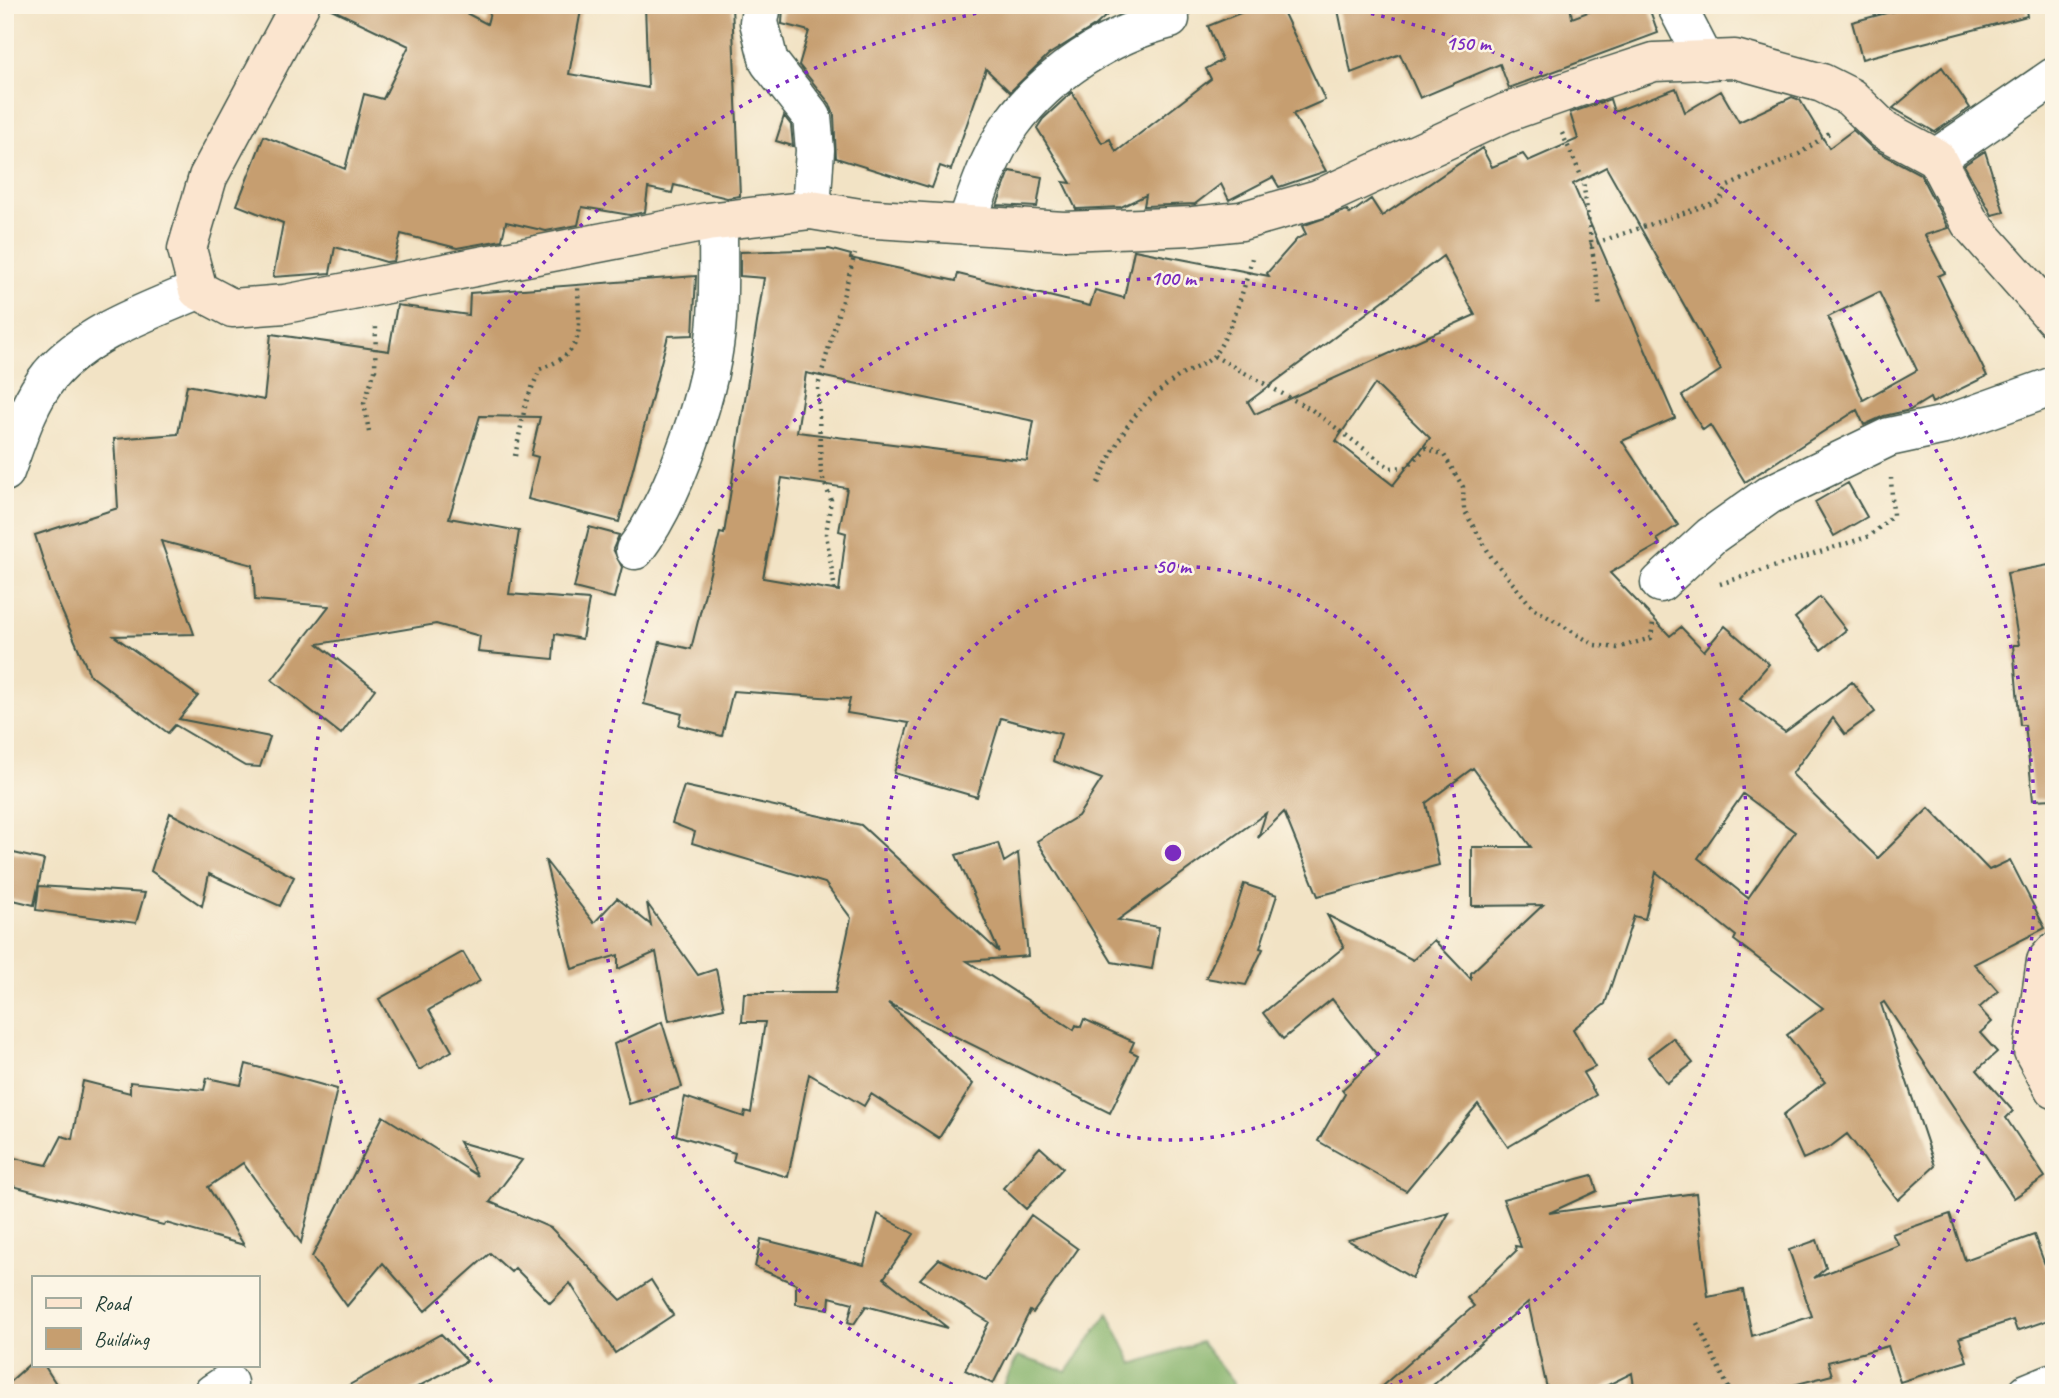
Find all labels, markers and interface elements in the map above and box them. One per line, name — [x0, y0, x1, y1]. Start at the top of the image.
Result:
text: 150 m — [1445, 30, 1493, 56]
text: 100 m — [1150, 265, 1198, 291]
text: 50 m — [1155, 553, 1193, 579]
centre of rings — [1161, 841, 1185, 865]
legend — [32, 1276, 259, 1366]
text: Road — [94, 1290, 133, 1316]
text: Building — [94, 1326, 151, 1352]

